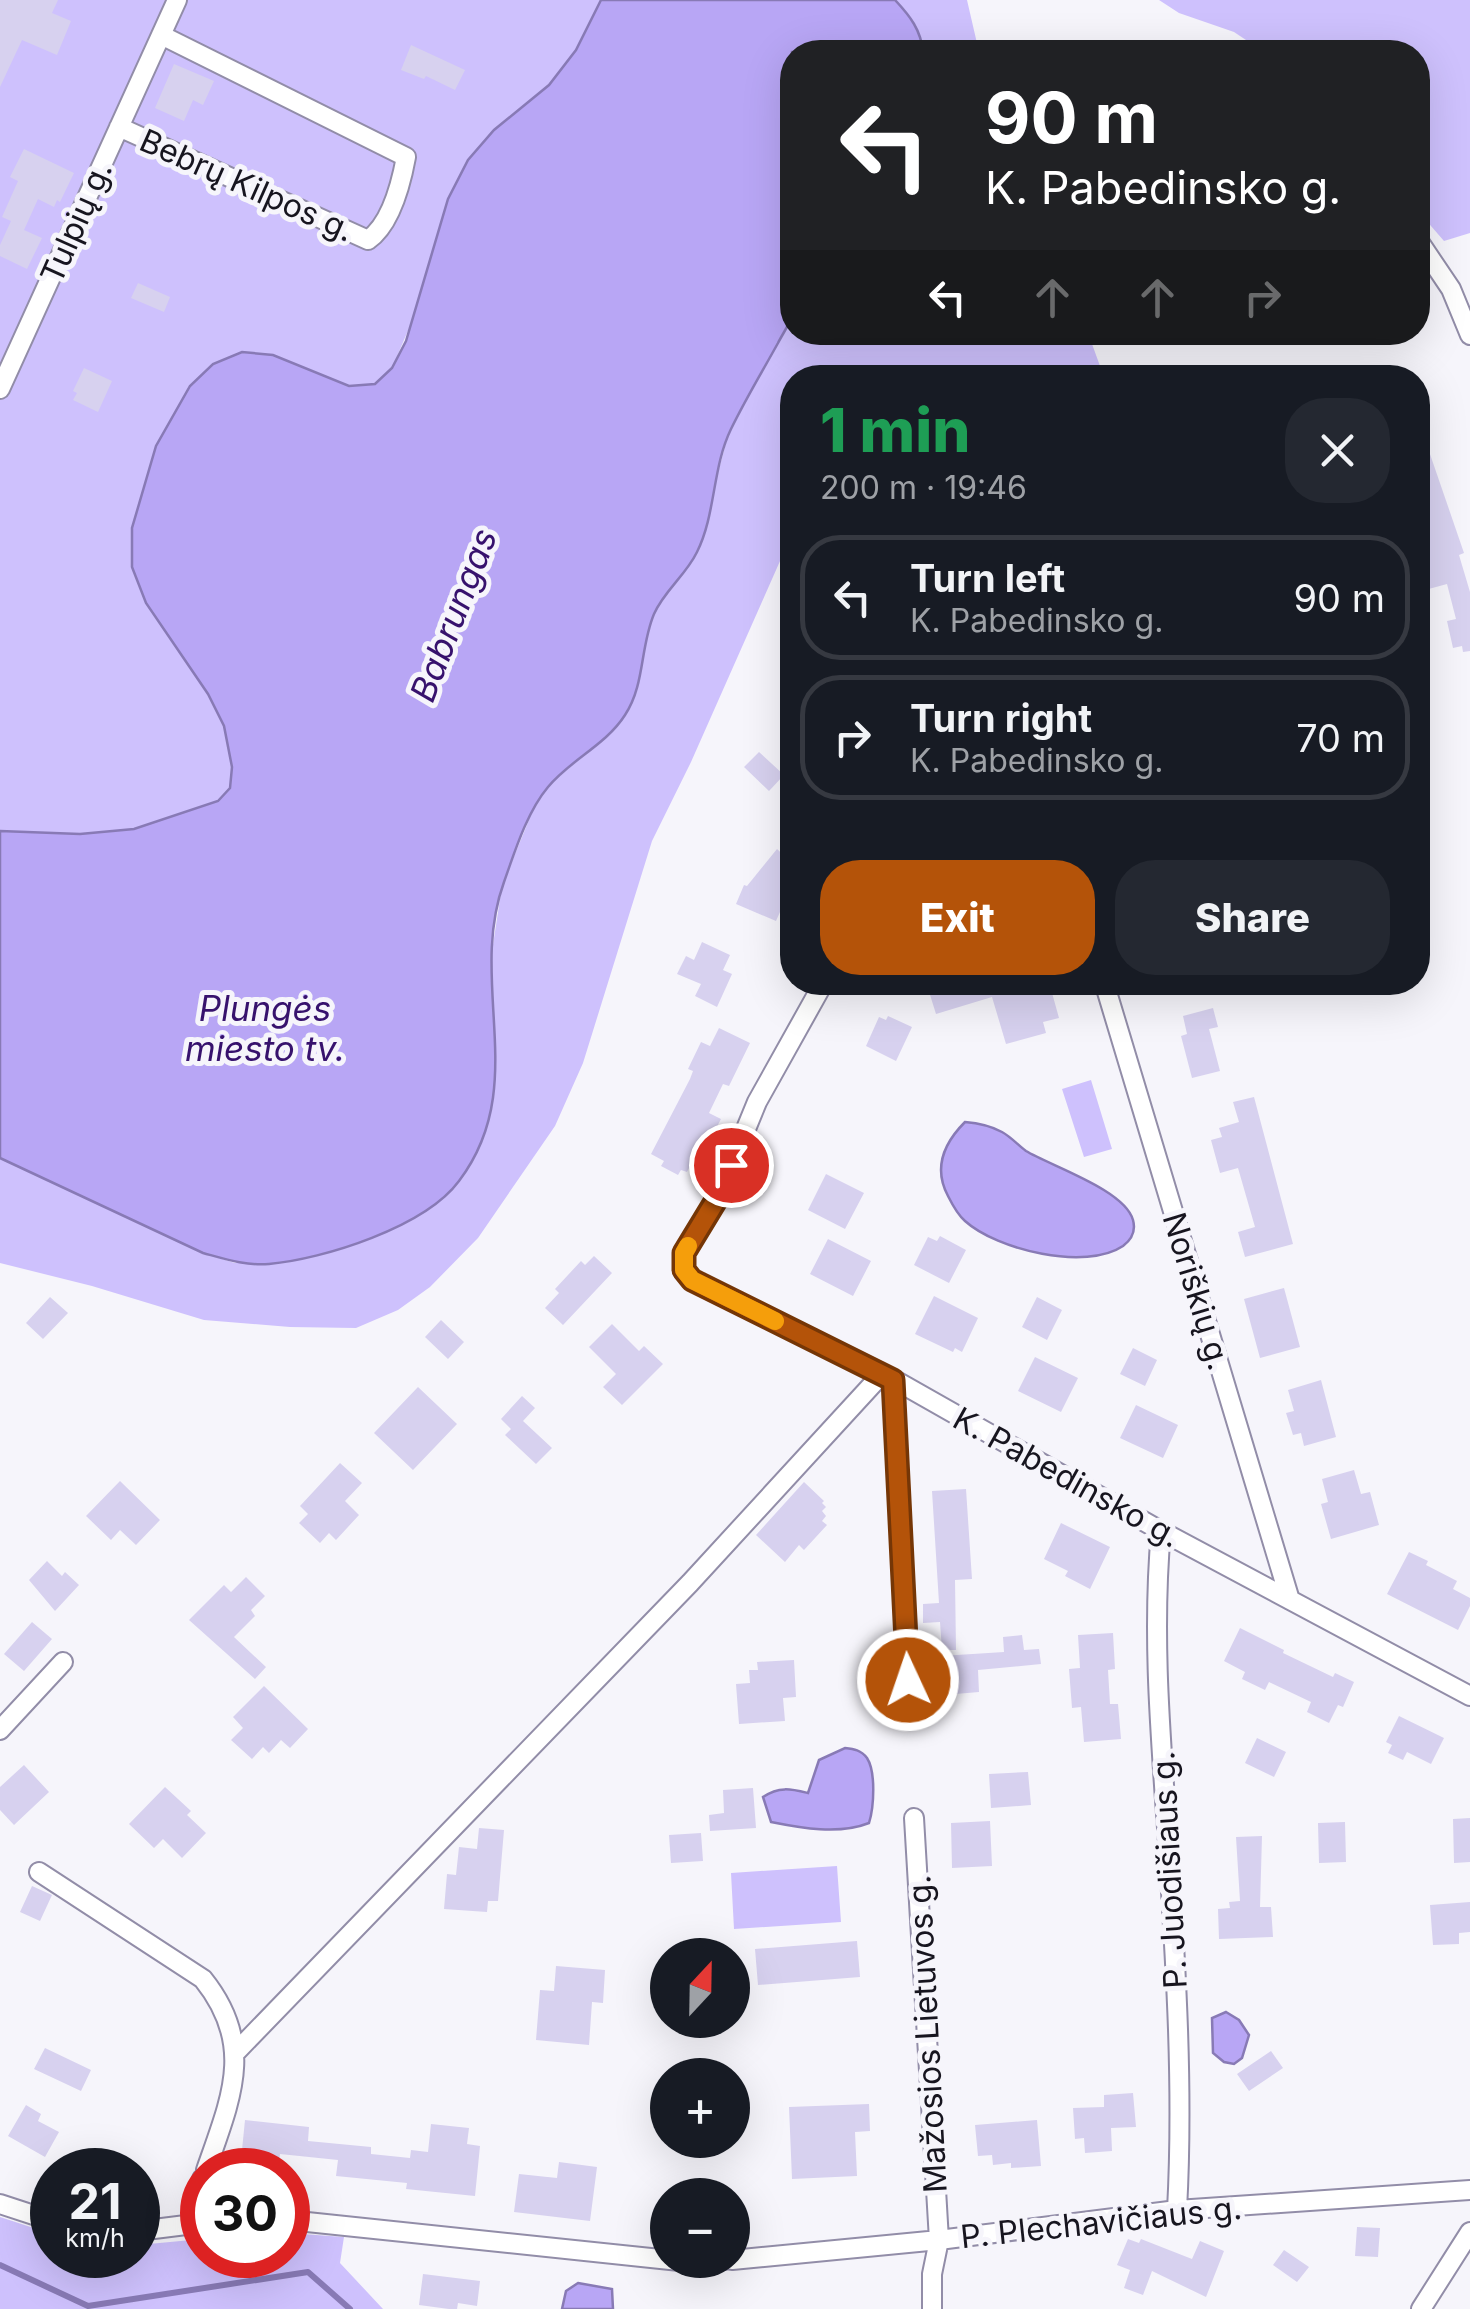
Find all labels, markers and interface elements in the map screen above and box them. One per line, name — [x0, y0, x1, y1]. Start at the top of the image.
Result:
text: 90 m — [985, 75, 1158, 160]
icon: left — [820, 80, 950, 210]
street label: Bebrų Kilpos g. — [134, 120, 360, 250]
street label: Tulpių g. — [32, 155, 120, 289]
text: K. Pabedinsko g. — [985, 160, 1341, 215]
icon: left — [920, 270, 975, 325]
icon: ahead — [1025, 270, 1080, 325]
icon: ahead — [1130, 270, 1185, 325]
icon: right — [1235, 270, 1290, 325]
text: 1 min — [820, 394, 970, 466]
button: close — [1285, 398, 1390, 503]
text: 200 m · 19:46 — [820, 468, 1027, 507]
water label: Babrungas — [401, 523, 505, 707]
text: Turn left — [910, 555, 1065, 601]
icon: left — [825, 570, 880, 625]
text: 90 m — [1293, 575, 1385, 621]
text: K. Pabedinsko g. — [910, 601, 1163, 640]
text: Turn right — [910, 695, 1092, 741]
icon: right — [825, 710, 880, 765]
text: 70 m — [1296, 715, 1385, 761]
text: K. Pabedinsko g. — [910, 741, 1163, 780]
button: Exit — [820, 860, 1095, 975]
button: Share — [1115, 860, 1390, 975]
water label: Plungės miesto tv. — [185, 987, 345, 1069]
pin — [689, 1123, 774, 1208]
icon: arrive — [704, 1138, 759, 1193]
street label: Noriškių g. — [1155, 1208, 1239, 1374]
street label: K. Pabedinsko g. — [947, 1399, 1187, 1555]
position arrow — [856, 1628, 960, 1732]
street label: P. Juodišiaus g. — [1143, 1750, 1195, 1990]
street label: Mažosios Lietuvos g. — [899, 1874, 955, 2194]
north arrow — [650, 1938, 750, 2038]
map controls — [650, 1938, 750, 2278]
button: + — [650, 2058, 750, 2158]
speed limit sign: 30 — [180, 2148, 310, 2278]
text: 21 — [68, 2171, 122, 2231]
button: − — [650, 2178, 750, 2278]
street label: P. Plechavičiaus g. — [958, 2188, 1244, 2256]
text: km/h — [65, 2223, 125, 2253]

